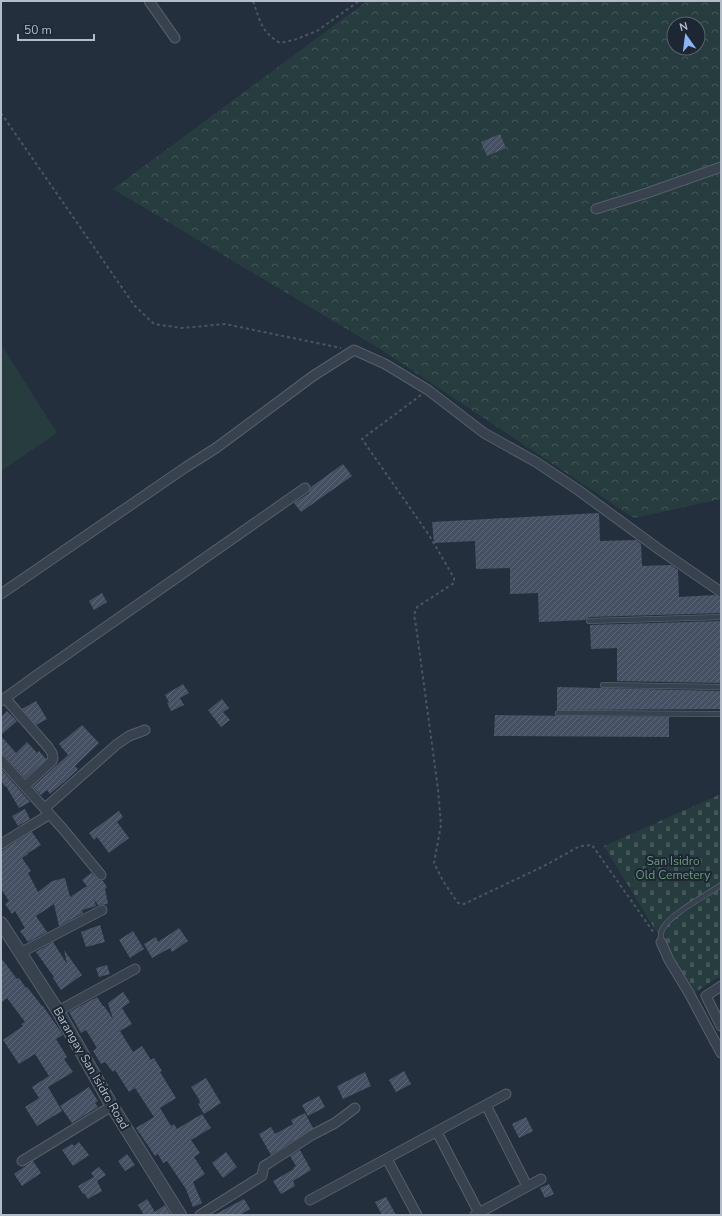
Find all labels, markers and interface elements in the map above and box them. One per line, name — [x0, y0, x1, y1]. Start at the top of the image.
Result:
scale bar — [18, 16, 94, 42]
north arrow — [666, 16, 706, 56]
text: N — [678, 19, 690, 35]
text: 50 m — [24, 22, 52, 38]
park label: San Isidro Old Cemetery — [636, 853, 711, 883]
street label: Barangay San Isidro Road — [49, 1004, 133, 1132]

